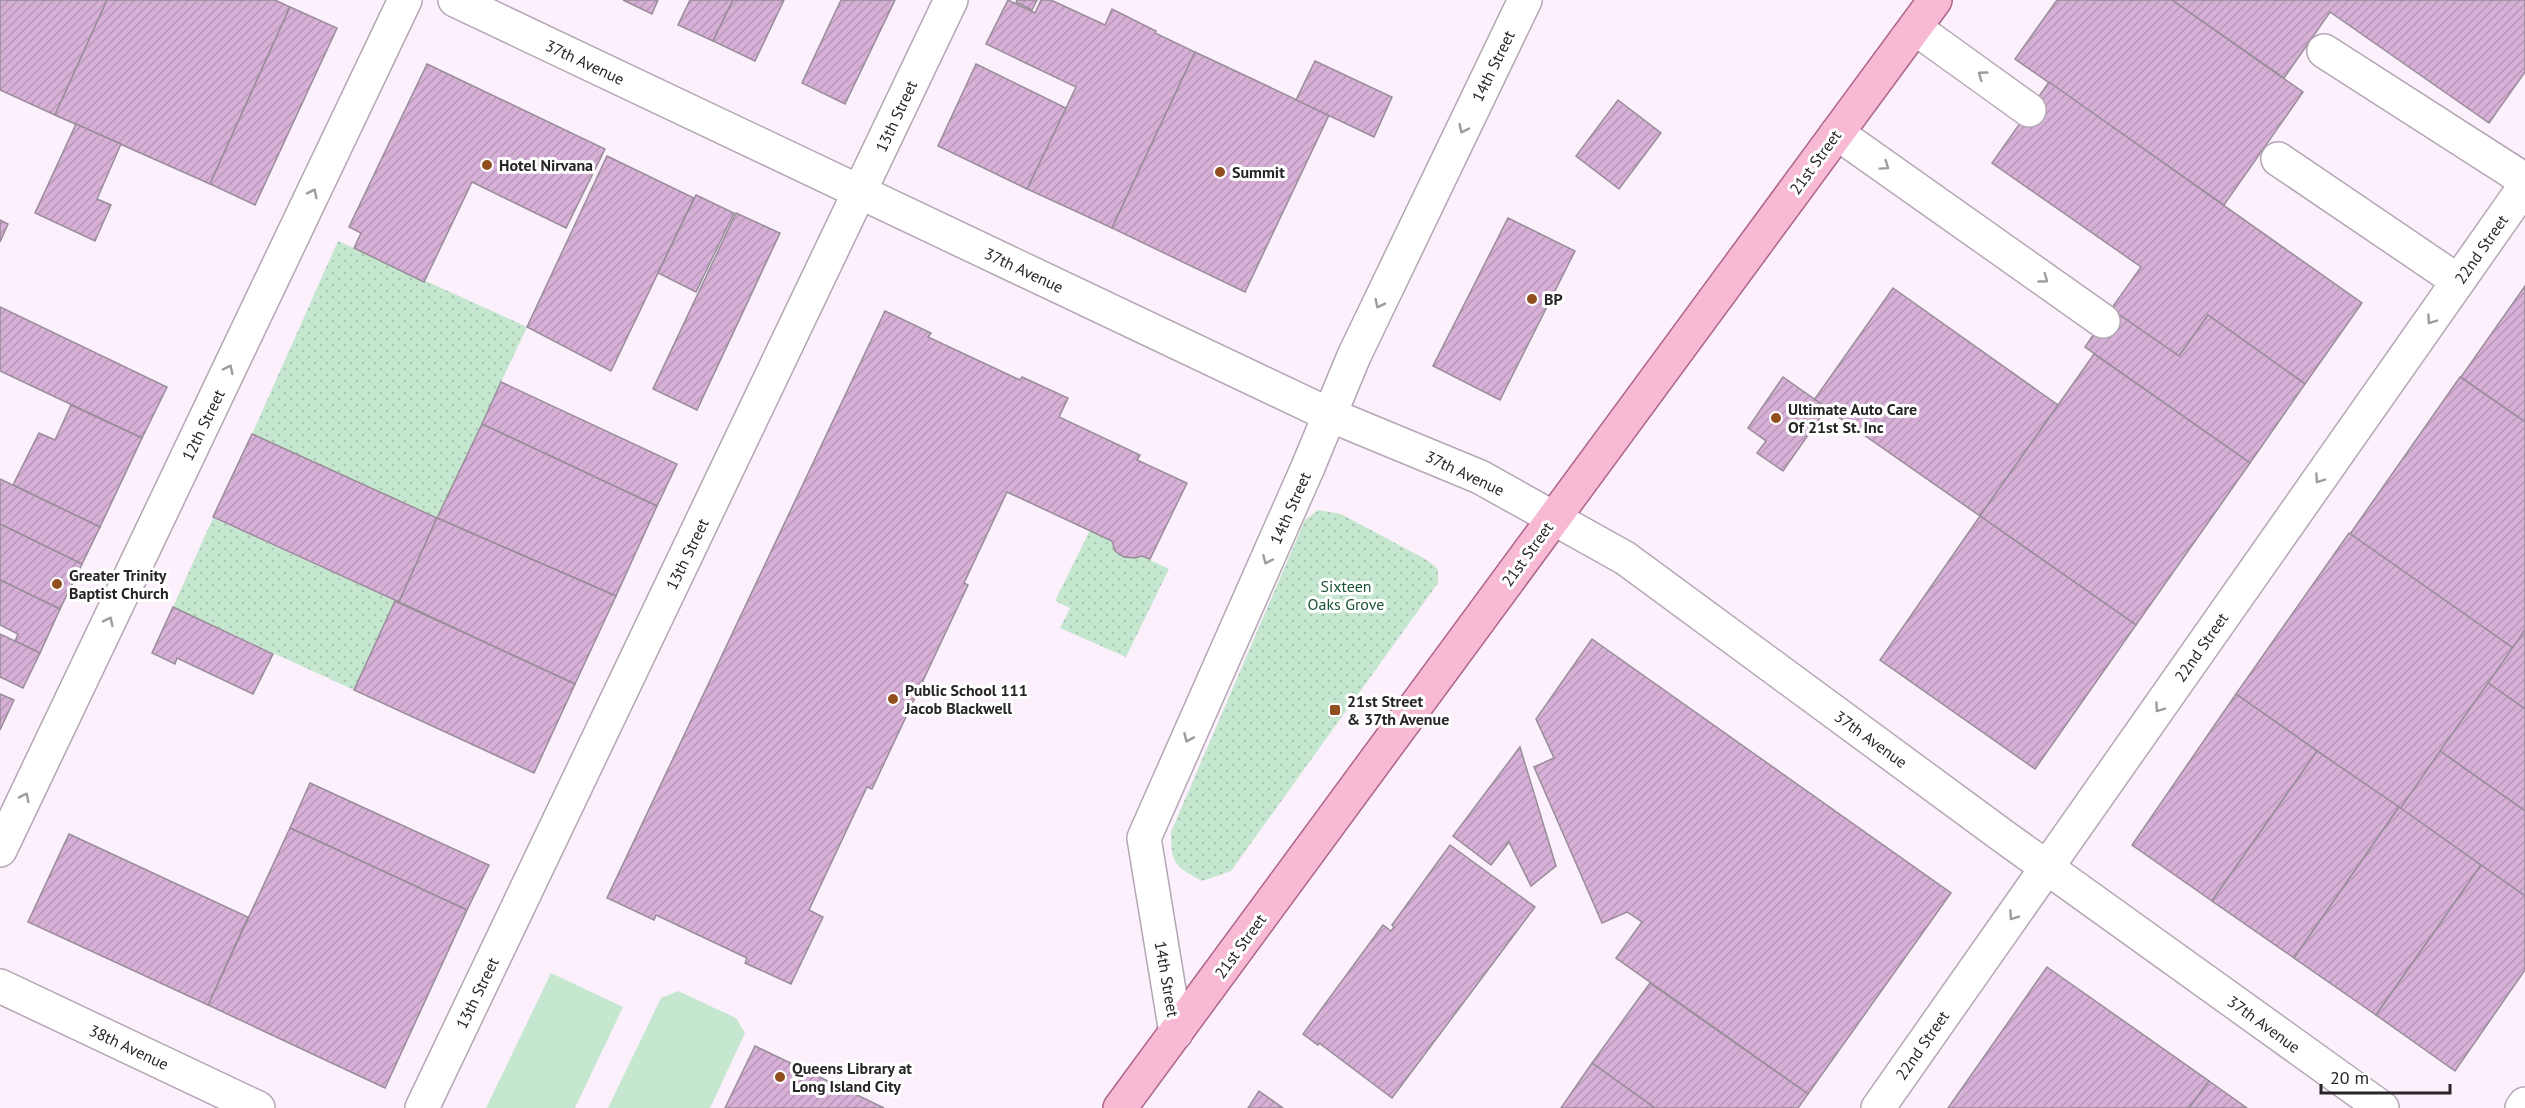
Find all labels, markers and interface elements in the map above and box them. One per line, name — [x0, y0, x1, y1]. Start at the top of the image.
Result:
street label: 14th Street — [1467, 27, 1519, 105]
street label: 37th Avenue — [542, 35, 628, 89]
one-way arrow — [1978, 71, 1989, 82]
street label: 13th Street — [871, 76, 922, 155]
one-way arrow — [1459, 122, 1470, 133]
street label: 21st Street — [1785, 125, 1845, 198]
place label: Hotel Nirvana — [499, 155, 593, 175]
marker: Hotel Nirvana — [480, 158, 494, 172]
one-way arrow — [1879, 159, 1890, 170]
place label: Summit — [1232, 162, 1285, 182]
marker: Summit — [1213, 165, 1227, 179]
one-way arrow — [306, 188, 318, 199]
street label: 22nd Street — [2450, 210, 2512, 287]
street label: 37th Avenue — [981, 243, 1067, 297]
one-way arrow — [2038, 272, 2049, 283]
place label: BP — [1544, 289, 1563, 309]
marker: BP — [1525, 292, 1539, 306]
one-way arrow — [1374, 298, 1386, 309]
one-way arrow — [2427, 313, 2438, 324]
one-way arrow — [222, 364, 234, 375]
street label: 12th Street — [177, 386, 229, 464]
place label: Ultimate Auto Care Of 21st St. Inc — [1788, 399, 1917, 437]
marker: Ultimate Auto Care Of 21st St. Inc — [1769, 411, 1783, 425]
street label: 37th Avenue — [1422, 446, 1508, 500]
street label: 14th Street — [1265, 468, 1315, 547]
one-way arrow — [2315, 473, 2326, 484]
street label: 13th Street — [661, 515, 713, 593]
street label: 21st Street — [1497, 517, 1557, 590]
one-way arrow — [1262, 554, 1274, 565]
place label: Greater Trinity Baptist Church — [69, 565, 169, 603]
park label: Sixteen Oaks Grove — [1308, 576, 1384, 614]
marker: Greater Trinity Baptist Church — [50, 577, 64, 591]
street label: 22nd Street — [2170, 608, 2232, 685]
one-way arrow — [102, 616, 114, 627]
place label: Public School 111 Jacob Blackwell — [904, 680, 1028, 718]
place label: 21st Street & 37th Avenue — [1347, 691, 1449, 729]
marker: Public School 111 Jacob Blackwell — [886, 692, 900, 706]
one-way arrow — [2155, 701, 2166, 712]
marker: 21st Street & 37th Avenue — [1328, 703, 1342, 717]
street label: 37th Avenue — [1831, 706, 1911, 772]
one-way arrow — [1183, 732, 1195, 743]
one-way arrow — [18, 792, 30, 803]
street label: 21st Street — [1210, 909, 1270, 982]
one-way arrow — [2009, 909, 2020, 920]
street label: 14th Street — [1150, 939, 1184, 1019]
street label: 13th Street — [451, 954, 503, 1032]
street label: 37th Avenue — [2224, 991, 2304, 1057]
street label: 22nd Street — [1891, 1006, 1953, 1083]
street label: 38th Avenue — [86, 1020, 172, 1074]
scale bar — [2321, 1057, 2450, 1095]
place label: Queens Library at Long Island City — [792, 1058, 912, 1096]
text: 20 m — [2330, 1066, 2369, 1089]
marker: Queens Library at Long Island City — [773, 1070, 787, 1084]

